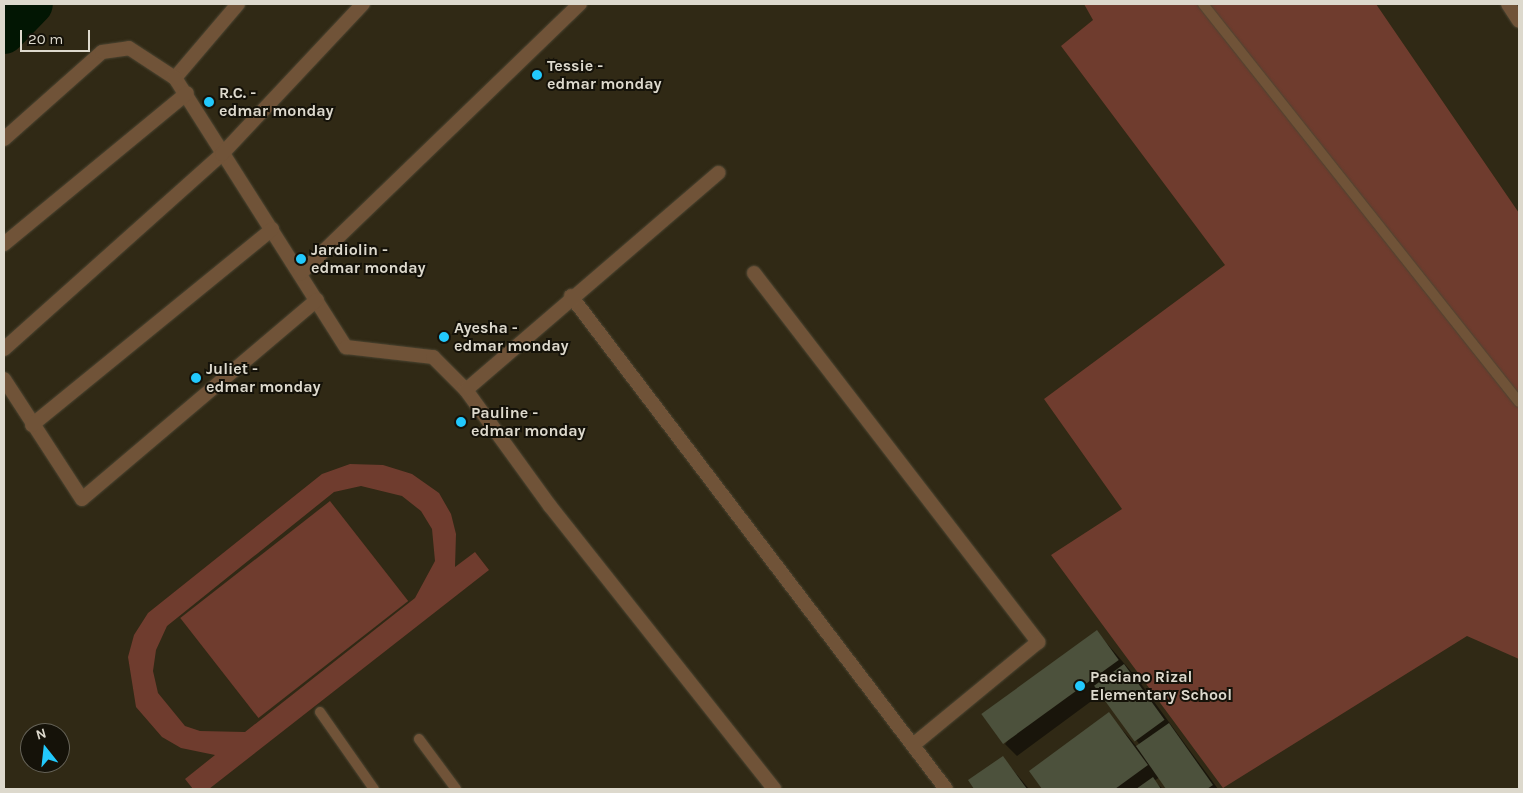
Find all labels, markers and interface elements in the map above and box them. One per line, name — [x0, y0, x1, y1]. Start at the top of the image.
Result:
scale bar — [22, 20, 92, 52]
text: 20 m — [28, 30, 63, 48]
place label: Tessie - edmar monday — [547, 56, 662, 94]
marker: Tessie - edmar monday — [531, 69, 543, 81]
place label: R.C. - edmar monday — [219, 83, 334, 121]
marker: R.C. - edmar monday — [203, 96, 215, 108]
place label: Jardiolin - edmar monday — [311, 240, 426, 278]
marker: Jardiolin - edmar monday — [295, 253, 307, 265]
place label: Ayesha - edmar monday — [454, 318, 569, 356]
marker: Ayesha - edmar monday — [438, 331, 450, 343]
place label: Juliet - edmar monday — [206, 359, 321, 397]
marker: Juliet - edmar monday — [190, 372, 202, 384]
place label: Pauline - edmar monday — [471, 403, 586, 441]
marker: Pauline - edmar monday — [455, 416, 467, 428]
place label: Paciano Rizal Elementary School — [1090, 667, 1232, 705]
marker: Paciano Rizal Elementary School — [1074, 680, 1086, 692]
north arrow — [20, 723, 70, 773]
text: N — [34, 725, 48, 744]

